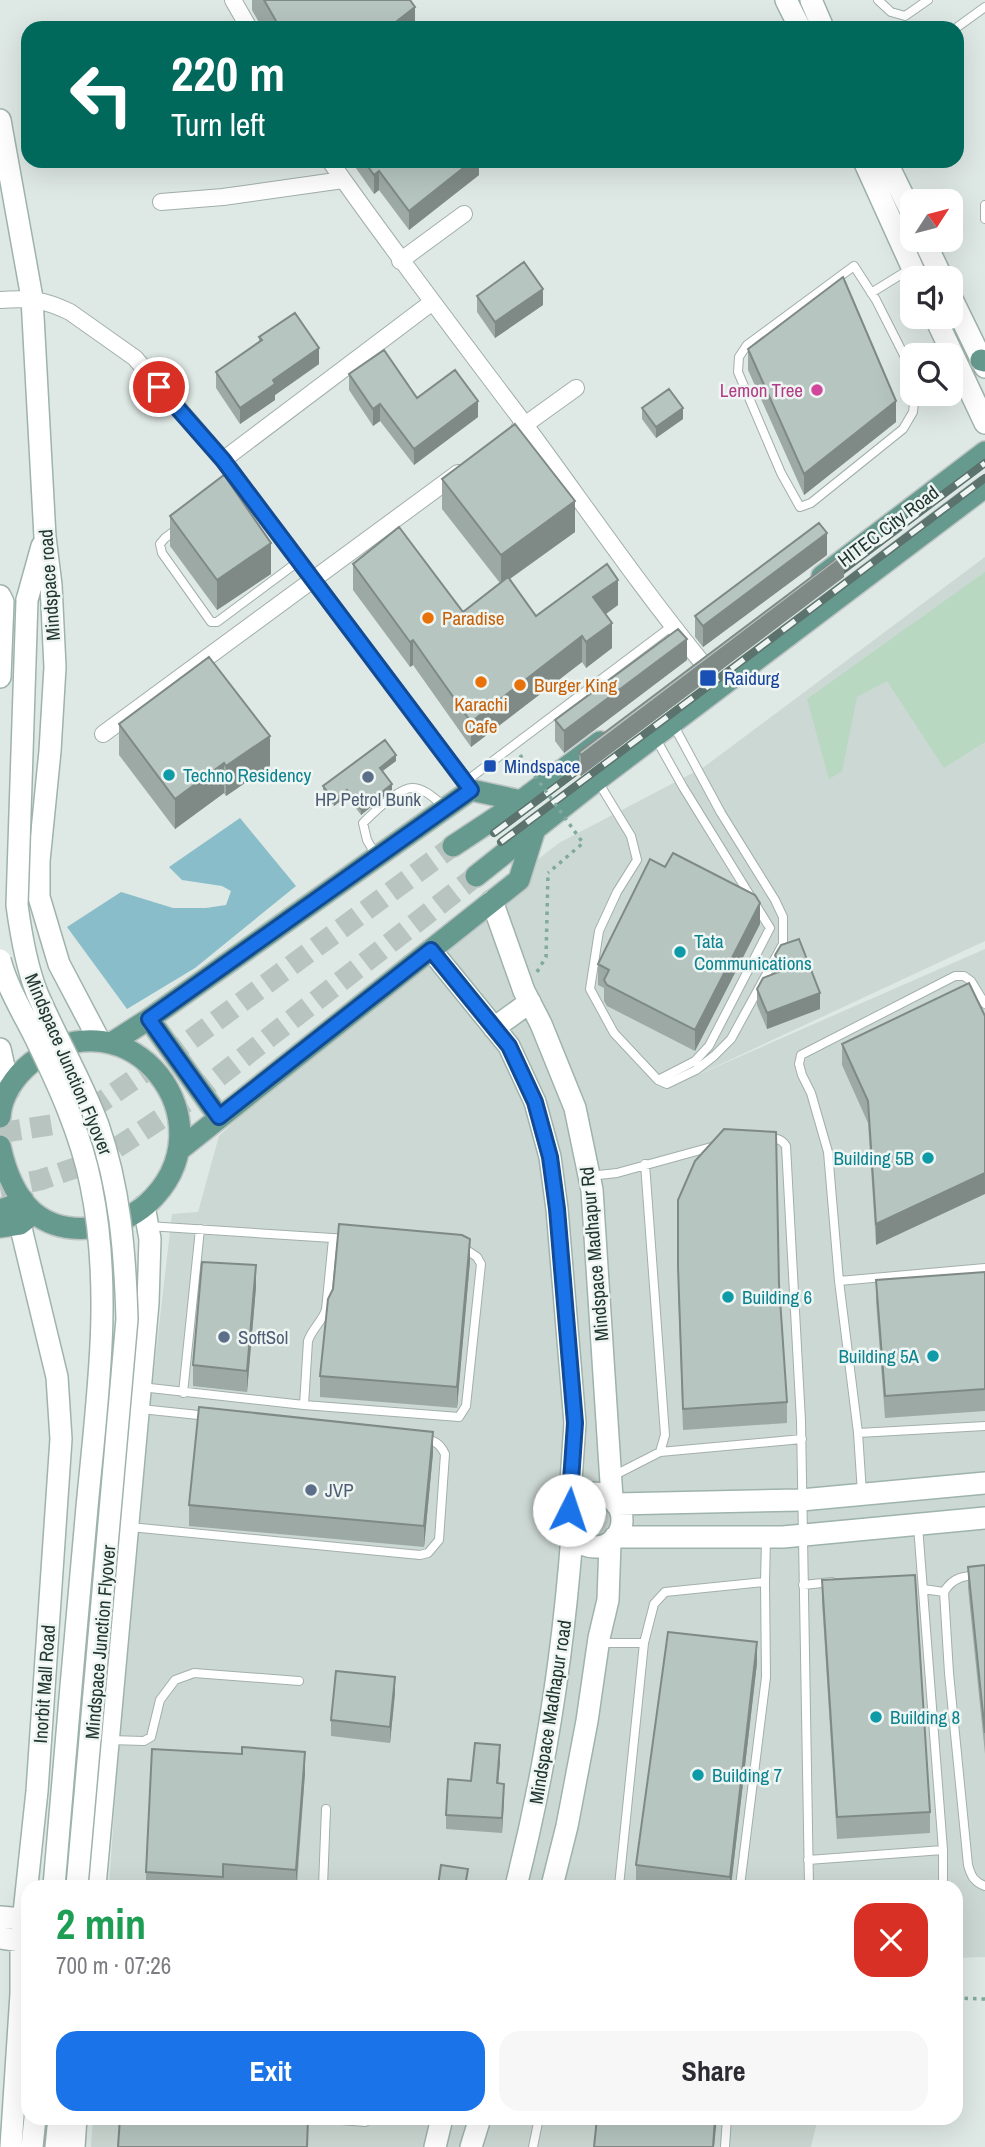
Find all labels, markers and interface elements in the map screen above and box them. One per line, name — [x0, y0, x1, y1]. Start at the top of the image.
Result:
text: 220 m — [171, 40, 285, 106]
icon: left — [56, 49, 147, 140]
text: Turn left — [171, 103, 265, 146]
north arrow — [900, 189, 962, 252]
map controls — [900, 189, 963, 406]
button: sound — [900, 266, 963, 329]
button: search — [900, 343, 963, 406]
pin — [129, 357, 189, 417]
icon: arrive — [140, 368, 178, 406]
place label: Lemon Tree — [720, 377, 803, 403]
marker: Lemon Tree — [809, 382, 825, 398]
street label: HITEC City Road — [832, 479, 944, 573]
street label: Mindspace road — [32, 528, 66, 642]
place label: Paradise — [442, 605, 504, 631]
marker: Paradise — [420, 610, 436, 626]
place label: Raidurg — [724, 665, 780, 691]
marker: Raidurg — [698, 668, 718, 688]
place label: Burger King — [534, 672, 617, 698]
marker: Karachi Cafe — [473, 674, 489, 690]
marker: Burger King — [512, 677, 528, 693]
place label: Karachi Cafe — [454, 691, 508, 739]
place label: Mindspace — [504, 753, 580, 779]
marker: Mindspace — [482, 758, 498, 774]
place label: Techno Residency — [183, 762, 311, 788]
marker: Techno Residency — [161, 767, 177, 783]
marker: HP Petrol Bunk — [360, 769, 376, 785]
place label: HP Petrol Bunk — [315, 786, 421, 812]
place label: Tata Communications — [694, 928, 812, 976]
marker: Tata Communications — [672, 944, 688, 960]
street label: Mindspace Junction Flyover — [19, 969, 119, 1159]
place label: Building 5B — [833, 1145, 914, 1171]
marker: Building 5B — [920, 1150, 936, 1166]
street label: Mindspace Madhapur Rd — [573, 1166, 615, 1342]
place label: Building 6 — [742, 1284, 812, 1310]
marker: Building 6 — [720, 1289, 736, 1305]
place label: SoftSol — [238, 1324, 288, 1350]
marker: SoftSol — [216, 1329, 232, 1345]
place label: Building 5A — [838, 1343, 920, 1369]
marker: Building 5A — [925, 1348, 941, 1364]
position arrow — [532, 1473, 606, 1547]
place label: JVP — [325, 1477, 354, 1503]
marker: JVP — [303, 1482, 319, 1498]
street label: Mindspace Junction Flyover — [79, 1543, 122, 1740]
street label: Mindspace Madhapur road — [523, 1618, 577, 1806]
street label: Inorbit Mall Road — [27, 1624, 61, 1744]
place label: Building 8 — [890, 1704, 960, 1730]
marker: Building 8 — [868, 1709, 884, 1725]
place label: Building 7 — [712, 1762, 783, 1788]
marker: Building 7 — [690, 1767, 706, 1783]
text: 2 min — [56, 1896, 146, 1952]
button: close — [854, 1903, 928, 1977]
text: 700 m · 07:26 — [56, 1950, 171, 1981]
button: Exit — [56, 2031, 485, 2111]
button: Share — [499, 2031, 928, 2111]

